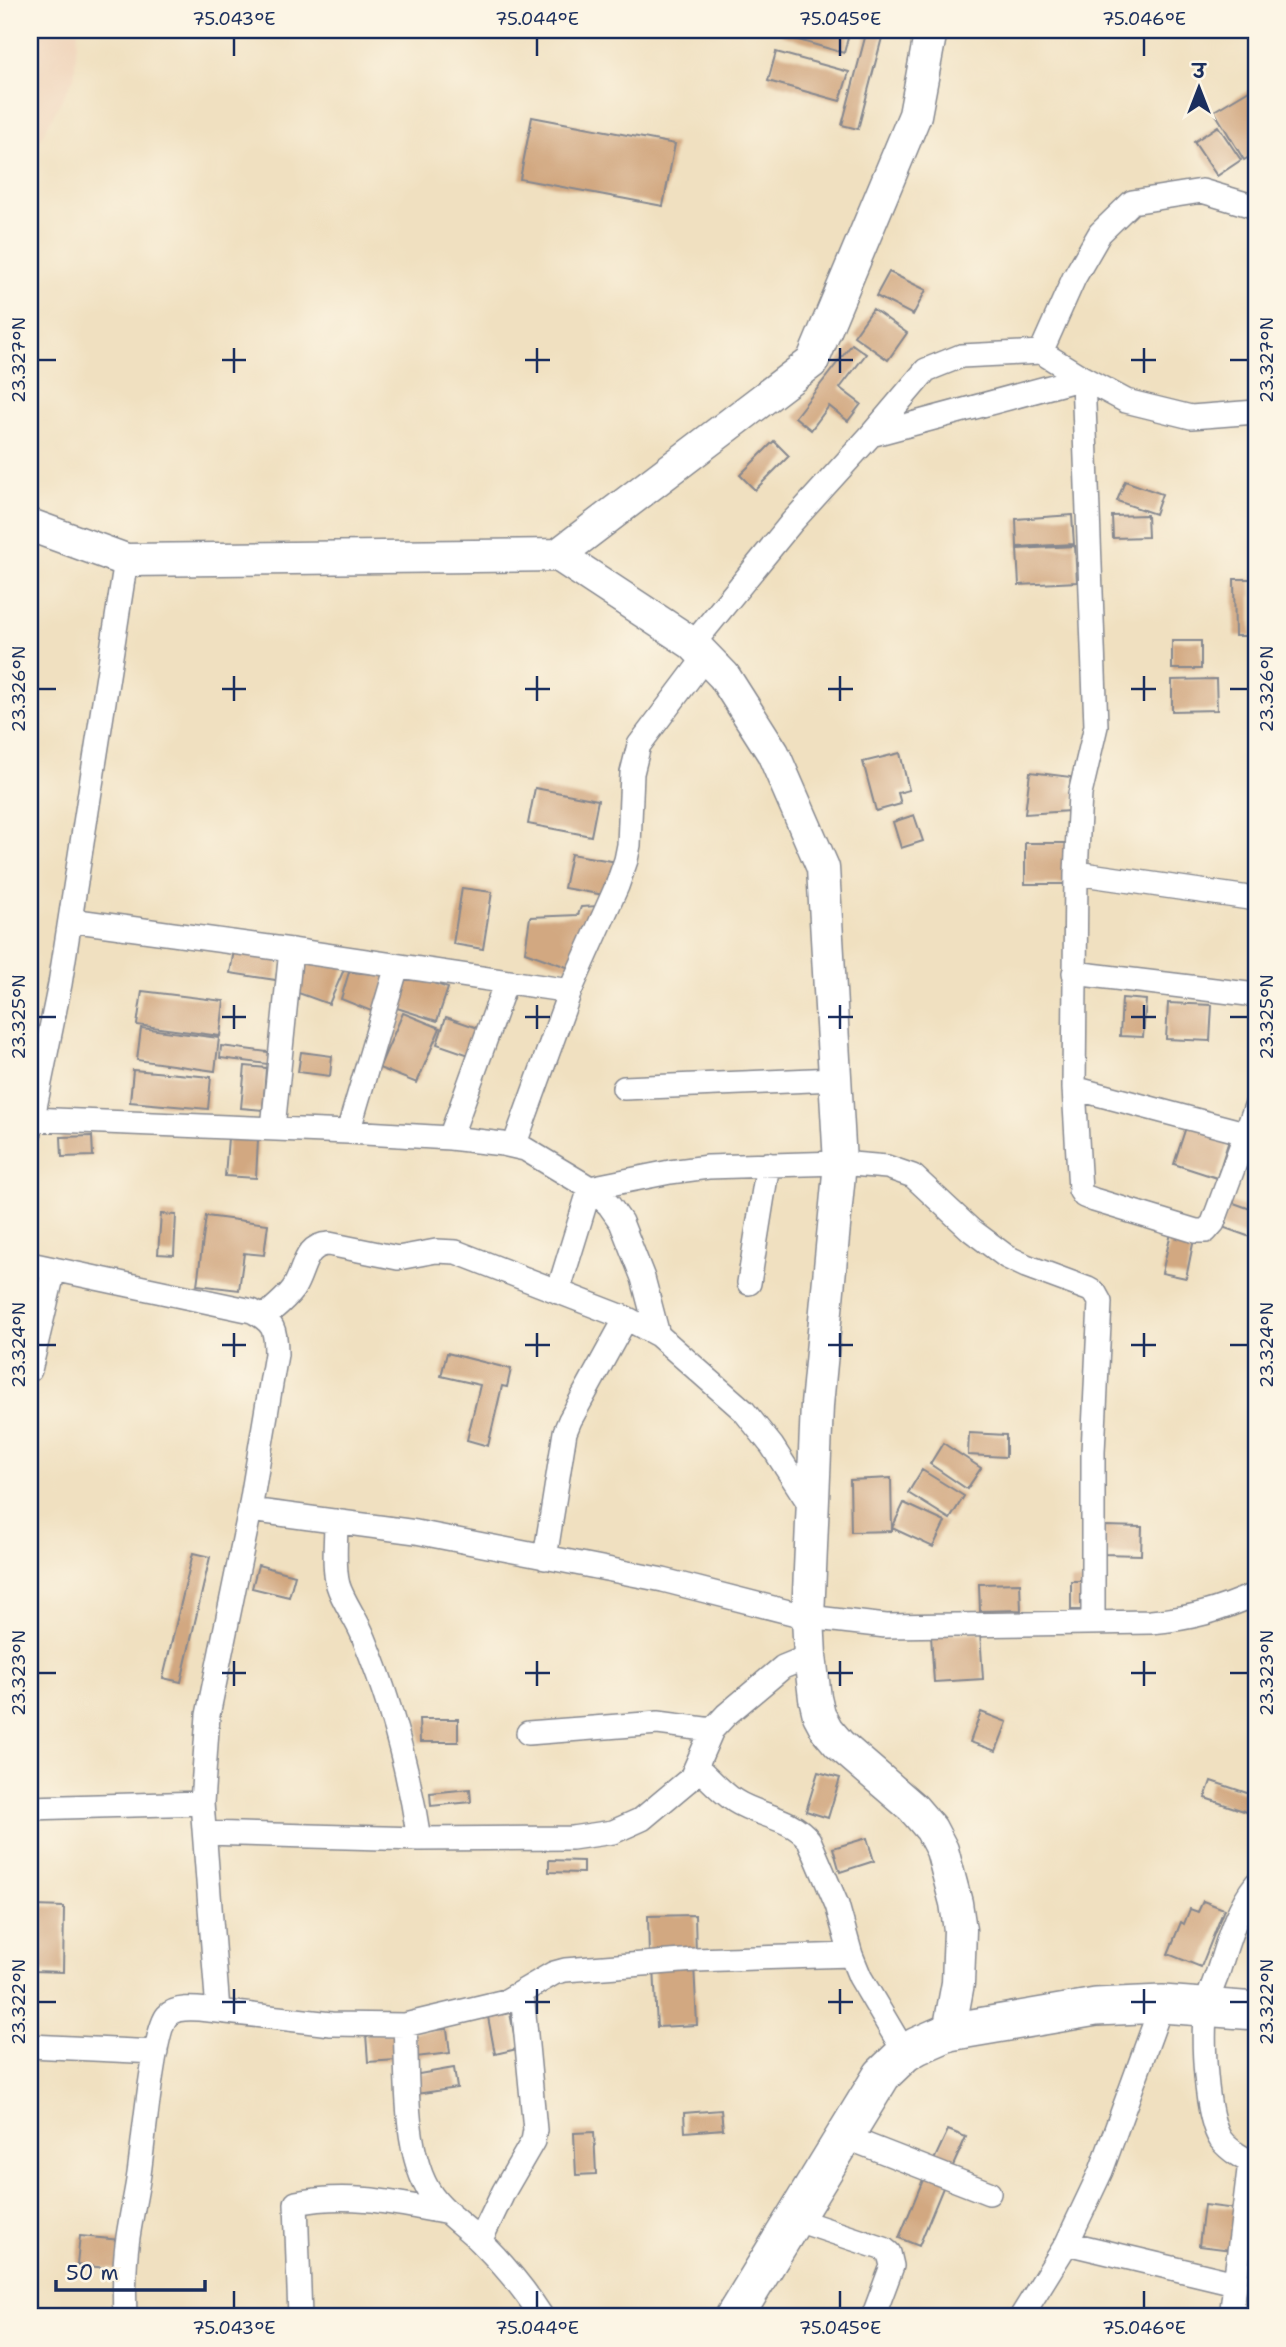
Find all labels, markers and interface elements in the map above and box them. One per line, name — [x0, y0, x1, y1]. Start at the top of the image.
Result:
text: 75.043°E — [192, 7, 276, 31]
text: 75.044°E — [495, 7, 579, 31]
text: 75.045°E — [799, 7, 881, 31]
text: 75.046°E — [1102, 7, 1186, 31]
north arrow — [1164, 52, 1234, 122]
text: उ — [1191, 59, 1208, 84]
text: 23.327°N — [7, 317, 31, 403]
text: 23.327°N — [1255, 317, 1279, 403]
text: 23.326°N — [7, 646, 31, 732]
text: 23.326°N — [1255, 646, 1279, 732]
text: 23.325°N — [7, 974, 31, 1060]
text: 23.325°N — [1255, 974, 1279, 1060]
text: 23.324°N — [7, 1302, 31, 1388]
text: 23.324°N — [1255, 1302, 1279, 1388]
text: 23.323°N — [7, 1630, 31, 1716]
text: 23.323°N — [1255, 1630, 1279, 1716]
text: 23.322°N — [7, 1959, 31, 2045]
text: 23.322°N — [1255, 1959, 1279, 2045]
scale bar — [56, 2249, 205, 2293]
text: 50 m — [66, 2259, 119, 2287]
text: 75.043°E — [192, 2316, 276, 2340]
text: 75.044°E — [495, 2316, 579, 2340]
text: 75.045°E — [799, 2316, 881, 2340]
text: 75.046°E — [1102, 2316, 1186, 2340]

